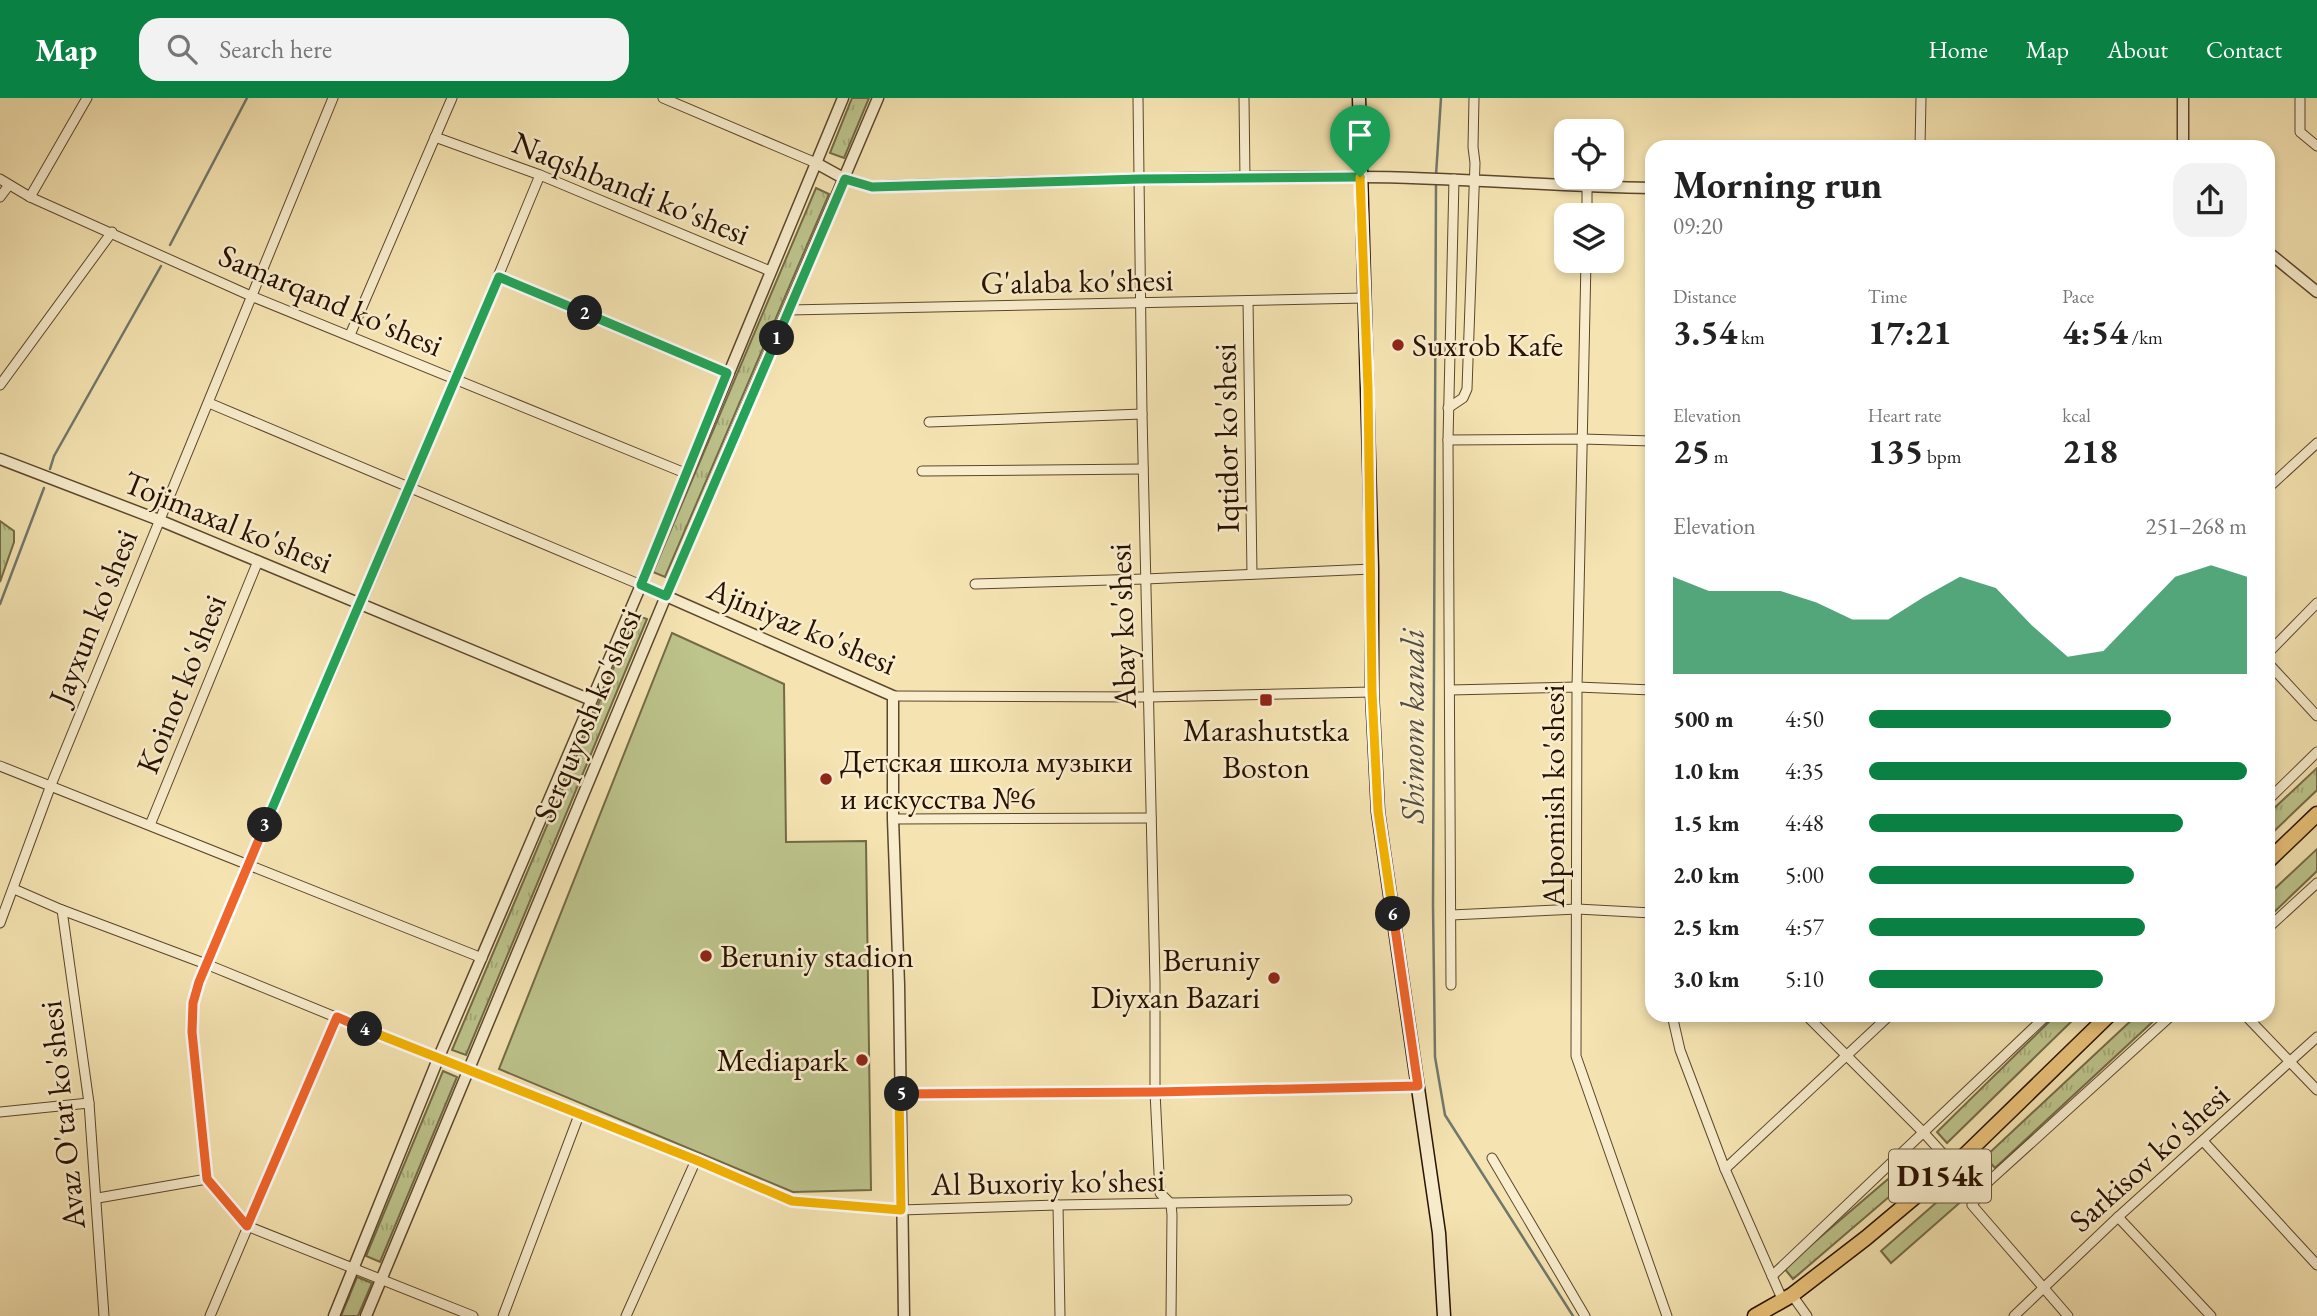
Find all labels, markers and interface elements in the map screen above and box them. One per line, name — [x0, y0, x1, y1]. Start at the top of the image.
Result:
search box — [139, 18, 629, 81]
text: Map — [35, 28, 97, 71]
icon: search — [163, 30, 201, 68]
text: Search here — [219, 32, 332, 66]
text: Home — [1928, 34, 1988, 65]
text: Map — [2026, 34, 2069, 65]
text: About — [2107, 34, 2168, 65]
text: Contact — [2206, 34, 2282, 65]
pin — [1330, 105, 1390, 177]
icon: arrive — [1341, 116, 1379, 154]
map controls — [1554, 119, 1624, 273]
button: locate — [1554, 119, 1624, 189]
street label: Naqshbandi ko'shesi — [506, 121, 756, 255]
text: Morning run — [1673, 160, 1882, 209]
button: share — [2173, 163, 2247, 237]
button: layers — [1554, 203, 1624, 273]
text: 09:20 — [1673, 211, 1723, 241]
street label: Samarqand ko'shesi — [213, 234, 449, 366]
street label: G'alaba ko'shesi — [980, 258, 1174, 304]
text: Distance — [1673, 284, 1736, 309]
text: Time — [1868, 284, 1907, 309]
text: Pace — [2062, 284, 2094, 309]
pin: 2 — [568, 296, 602, 330]
text: 2 — [579, 300, 590, 325]
text: 3.54 — [1673, 309, 1737, 354]
text: 17:21 — [1868, 309, 1952, 354]
text: 4:54 — [2062, 309, 2128, 354]
pin: 1 — [760, 320, 794, 356]
place label: Suxrob Kafe — [1412, 324, 1563, 366]
text: 1 — [771, 325, 782, 350]
text: km — [1737, 325, 1765, 350]
text: /km — [2128, 325, 2163, 350]
marker: Suxrob Kafe — [1390, 337, 1406, 353]
street label: Iqtidor ko'shesi — [1203, 343, 1249, 533]
text: Elevation — [1673, 403, 1741, 428]
text: Heart rate — [1868, 403, 1941, 428]
text: kcal — [2062, 403, 2091, 428]
text: 25 — [1673, 428, 1710, 473]
text: 135 — [1868, 428, 1923, 473]
text: 218 — [2062, 428, 2118, 473]
text: m — [1710, 444, 1729, 469]
text: bpm — [1923, 444, 1961, 469]
street label: Tojimaxal ko'shesi — [117, 461, 339, 583]
text: Elevation — [1673, 511, 1756, 541]
text: 251–268 m — [2146, 511, 2247, 541]
street label: Jayxun ko'shesi — [38, 523, 147, 714]
street label: Abay ko'shesi — [1098, 542, 1146, 710]
street label: Ajiniyaz ko'shesi — [700, 567, 903, 685]
street label: Koinot ko'shesi — [126, 588, 236, 780]
street label: Serquyosh ko'shesi — [523, 601, 651, 828]
water label: Shimom kanali — [1391, 627, 1434, 824]
street label: Alpomish ko'shesi — [1532, 684, 1574, 908]
marker: Marashutstka Boston — [1258, 692, 1274, 708]
text: 500 m — [1673, 704, 1734, 734]
text: 4:50 — [1785, 704, 1824, 734]
place label: Marashutstka Boston — [1183, 709, 1349, 788]
place label: Детская школа музыки и искусства №6 — [840, 740, 1133, 819]
text: 1.0 km — [1673, 756, 1740, 786]
text: 4:35 — [1785, 756, 1824, 786]
marker: Детская школа музыки и искусства №6 — [818, 771, 834, 787]
pin: 3 — [247, 808, 282, 842]
text: 1.5 km — [1673, 808, 1740, 838]
text: 4:48 — [1785, 808, 1824, 838]
text: 3 — [259, 812, 270, 837]
text: 2.0 km — [1673, 860, 1740, 890]
text: 5:00 — [1785, 860, 1824, 890]
pin: 6 — [1376, 896, 1410, 932]
text: 6 — [1387, 901, 1398, 926]
text: 2.5 km — [1673, 912, 1740, 942]
text: 4:57 — [1785, 912, 1824, 942]
place label: Beruniy stadion — [720, 935, 914, 977]
place label: Beruniy Diyxan Bazari — [1090, 939, 1261, 1018]
marker: Beruniy stadion — [698, 948, 714, 964]
text: 3.0 km — [1673, 964, 1740, 994]
text: 5:10 — [1785, 964, 1824, 994]
marker: Beruniy Diyxan Bazari — [1266, 970, 1282, 986]
street label: Avaz O'tar ko'shesi — [29, 999, 95, 1232]
pin: 4 — [348, 1012, 382, 1046]
text: 4 — [359, 1016, 370, 1041]
place label: Mediapark — [716, 1039, 849, 1081]
marker: Mediapark — [854, 1052, 870, 1068]
street label: Sarkisov ko'shesi — [2060, 1075, 2238, 1241]
pin: 5 — [884, 1076, 920, 1112]
text: 5 — [896, 1081, 907, 1106]
road number: D154k — [1889, 1150, 1991, 1202]
street label: Al Buxoriy ko'shesi — [929, 1159, 1166, 1205]

